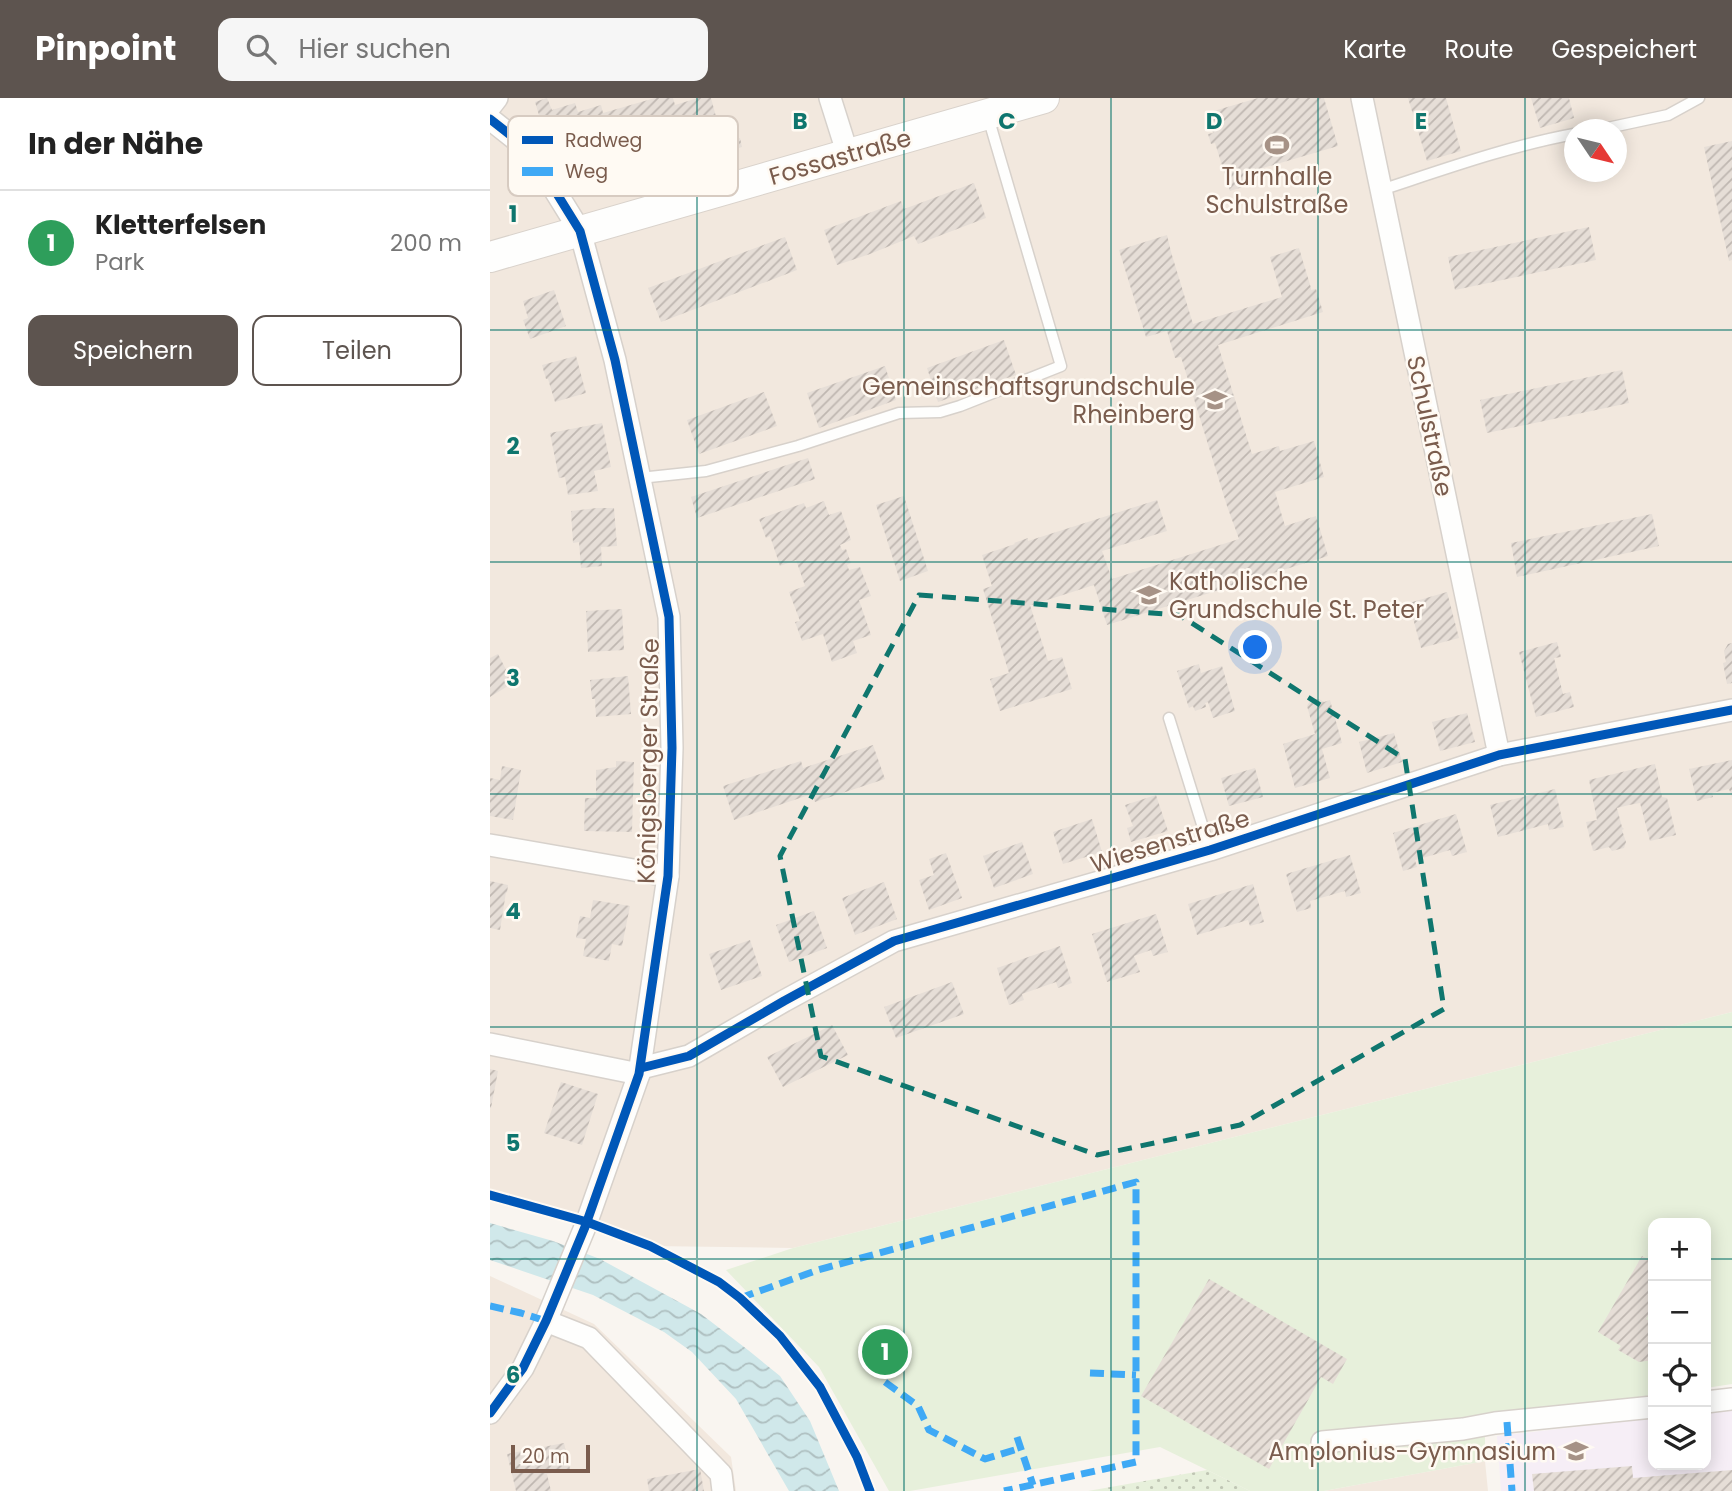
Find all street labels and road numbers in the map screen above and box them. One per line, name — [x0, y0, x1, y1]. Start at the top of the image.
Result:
street label: Fossastraße — [765, 121, 915, 193]
street label: Schulstraße — [1399, 353, 1461, 499]
street label: Königsberger Straße — [629, 638, 667, 884]
street label: Wiesenstraße — [1086, 801, 1254, 881]

